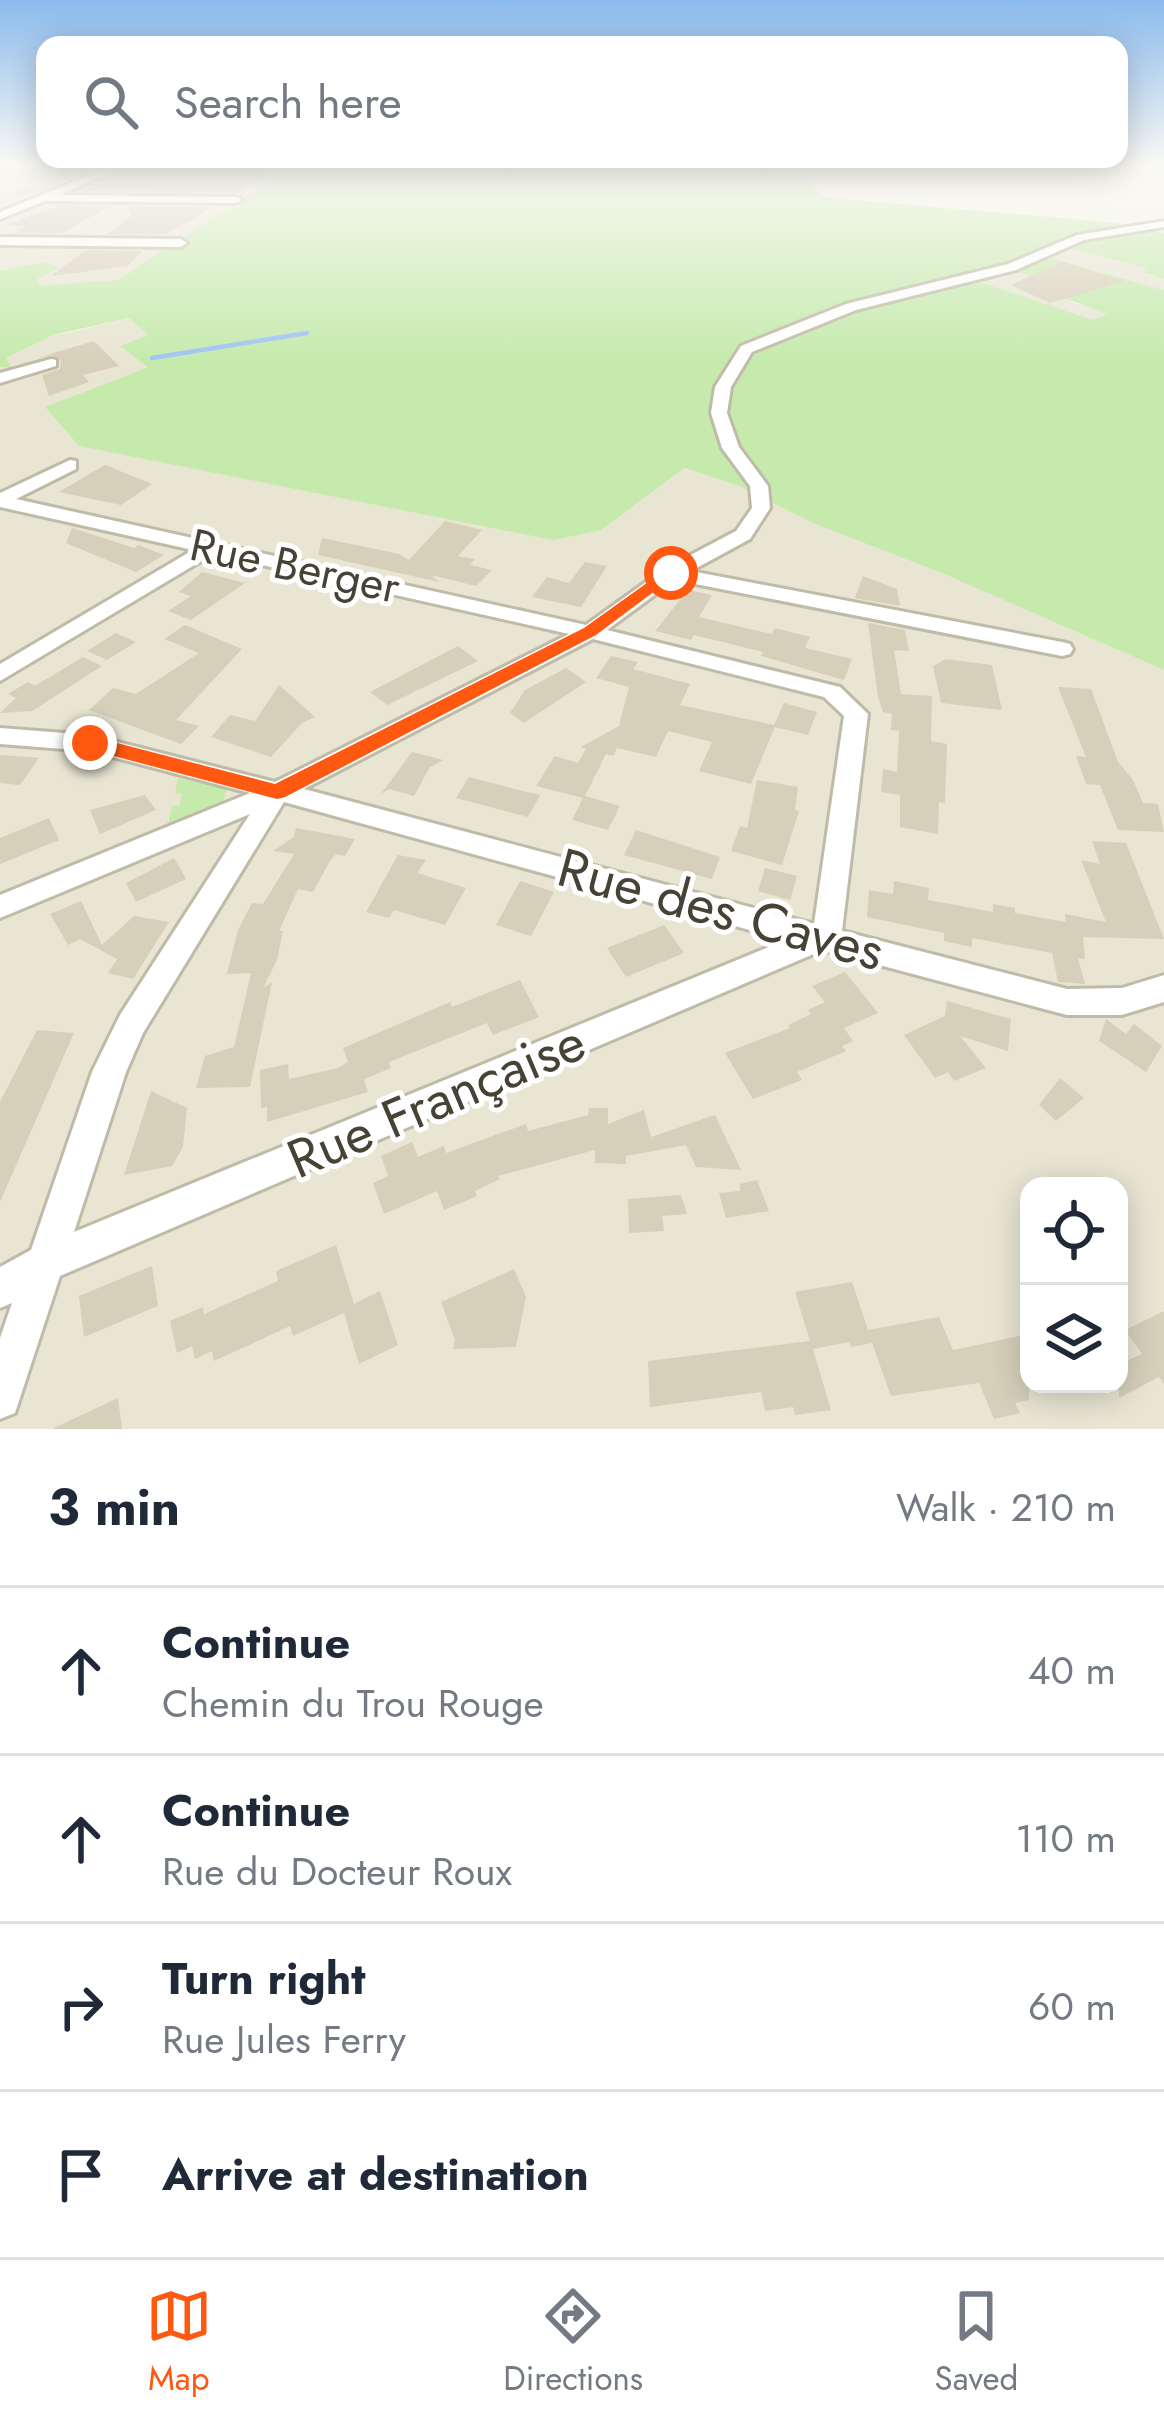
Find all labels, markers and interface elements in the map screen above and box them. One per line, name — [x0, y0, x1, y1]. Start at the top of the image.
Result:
search box — [36, 36, 1128, 168]
icon: search — [78, 69, 144, 135]
text: Search here — [174, 70, 402, 135]
street label: Rue Berger — [184, 512, 406, 620]
route start — [644, 546, 698, 600]
route end — [63, 716, 117, 770]
street label: Rue des Caves — [549, 828, 893, 990]
street label: Rue Française — [275, 1002, 597, 1198]
map controls — [1020, 1177, 1128, 1393]
button: locate — [1020, 1177, 1128, 1285]
button: layers — [1020, 1285, 1128, 1393]
text: 3 min — [48, 1470, 180, 1544]
text: Walk · 210 m — [896, 1479, 1116, 1536]
text: Continue — [162, 1610, 350, 1675]
icon: ahead — [48, 1638, 114, 1704]
text: 40 m — [1028, 1642, 1116, 1699]
text: Chemin du Trou Rouge — [162, 1675, 544, 1732]
text: Continue — [162, 1778, 350, 1843]
icon: ahead — [48, 1806, 114, 1872]
text: 110 m — [1015, 1810, 1116, 1867]
text: Rue du Docteur Roux — [162, 1843, 512, 1900]
text: Turn right — [162, 1946, 366, 2011]
icon: right — [48, 1974, 114, 2040]
text: 60 m — [1028, 1978, 1116, 2035]
text: Rue Jules Ferry — [162, 2011, 406, 2068]
icon: arrive — [48, 2142, 114, 2208]
text: Arrive at destination — [162, 2142, 589, 2207]
tab: Map — [146, 2283, 212, 2402]
tab: Directions — [503, 2283, 643, 2402]
tab: Saved — [935, 2283, 1018, 2402]

